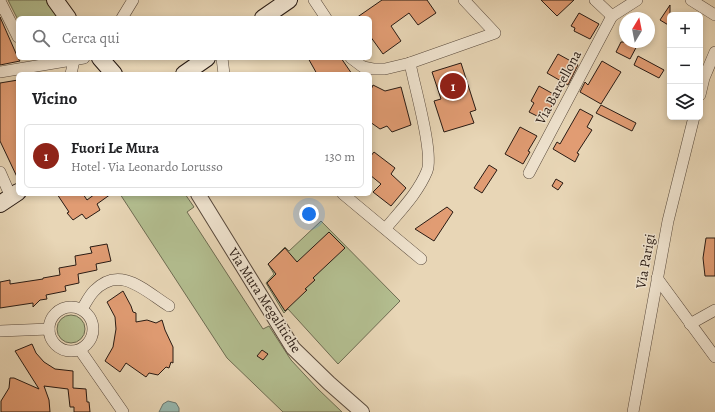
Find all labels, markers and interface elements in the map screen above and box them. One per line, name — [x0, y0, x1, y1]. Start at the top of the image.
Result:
north arrow — [619, 12, 655, 48]
map controls — [667, 12, 703, 120]
button: + — [667, 12, 703, 48]
search box — [16, 16, 372, 60]
icon: search — [30, 27, 52, 49]
text: Cerca qui — [62, 28, 120, 48]
street label: Via Barcellona — [530, 46, 586, 128]
button: − — [667, 48, 703, 84]
pin: 1 — [440, 71, 466, 101]
button: layers — [667, 84, 703, 120]
text: Vicino — [32, 87, 77, 110]
text: Fuori Le Mura — [71, 138, 159, 158]
text: 1 — [44, 148, 48, 165]
text: 130 m — [325, 148, 355, 165]
text: Hotel · Via Leonardo Lorusso — [71, 158, 223, 175]
your location — [299, 204, 319, 224]
street label: Via Parigi — [631, 232, 660, 291]
street label: Via Mura Megalitiche — [223, 243, 306, 356]

